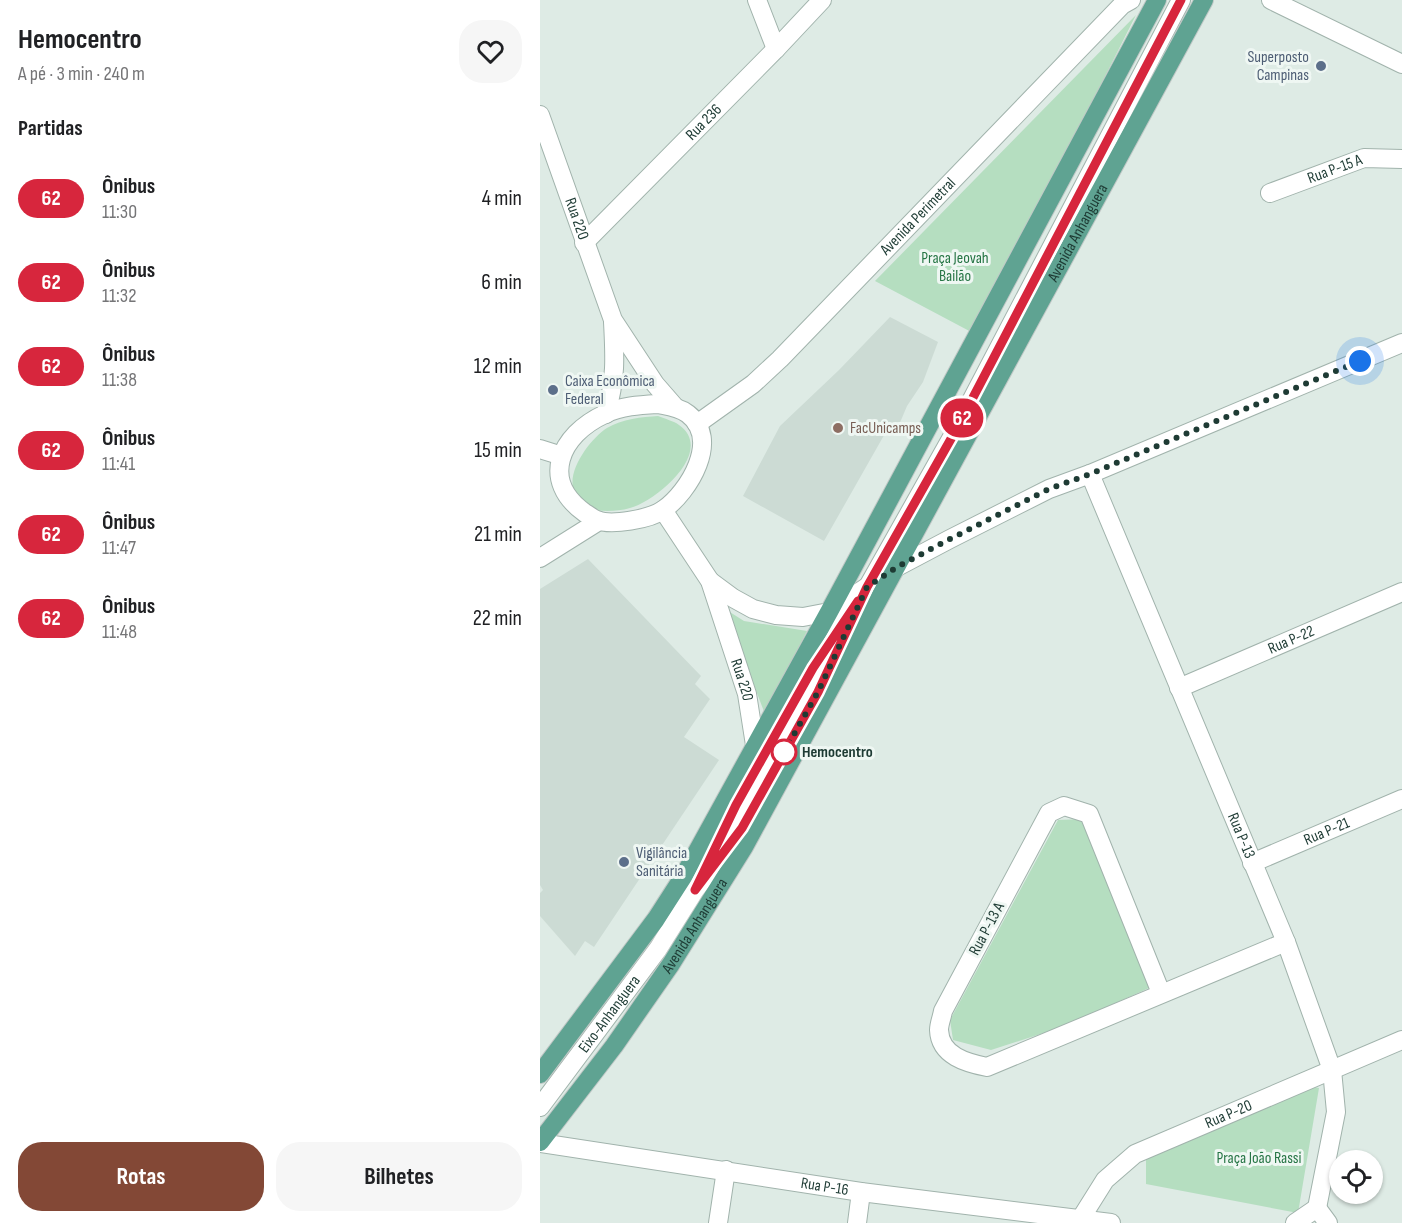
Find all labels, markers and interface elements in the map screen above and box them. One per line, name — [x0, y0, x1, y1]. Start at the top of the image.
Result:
button: heart — [459, 20, 522, 83]
text: Hemocentro — [18, 23, 142, 56]
place label: Superposto Campinas — [1247, 48, 1309, 85]
marker: Superposto Campinas — [1314, 59, 1328, 73]
text: A pé · 3 min · 240 m — [18, 62, 145, 86]
street label: Rua 236 — [682, 100, 726, 144]
text: Partidas — [18, 115, 83, 142]
street label: Rua P-15 A — [1305, 150, 1365, 188]
text: Ônibus — [102, 173, 155, 200]
street label: Avenida Perimetral — [875, 174, 960, 260]
street label: Avenida Anhanguera — [1043, 181, 1112, 286]
text: 4 min — [482, 185, 522, 212]
text: 62 — [41, 186, 61, 211]
street label: Rua 220 — [561, 195, 593, 242]
text: 11:30 — [102, 200, 137, 224]
park label: Praça Jeovah Bailão — [921, 249, 989, 286]
text: Ônibus — [102, 257, 155, 284]
text: 6 min — [481, 269, 522, 296]
text: 62 — [41, 270, 61, 295]
text: 11:32 — [102, 284, 136, 308]
text: Ônibus — [102, 341, 155, 368]
your location — [1345, 346, 1375, 376]
text: 12 min — [474, 353, 522, 380]
text: 62 — [41, 354, 61, 379]
text: 11:38 — [102, 368, 137, 392]
place label: Caixa Econômica Federal — [565, 372, 655, 409]
marker: Caixa Econômica Federal — [546, 383, 560, 397]
line badge: 62 — [935, 398, 989, 438]
text: 62 — [952, 406, 972, 431]
place label: FacUnicamps — [850, 419, 921, 438]
marker: FacUnicamps — [831, 421, 845, 435]
text: Ônibus — [102, 425, 155, 452]
text: 15 min — [474, 437, 522, 464]
text: 62 — [41, 438, 61, 463]
text: 11:41 — [102, 452, 135, 476]
text: Ônibus — [102, 509, 155, 536]
text: 21 min — [474, 521, 522, 548]
text: 62 — [41, 522, 61, 547]
text: 11:47 — [102, 536, 136, 560]
text: Ônibus — [102, 593, 155, 620]
text: 22 min — [473, 605, 522, 632]
text: 62 — [41, 606, 61, 631]
text: 11:48 — [102, 620, 137, 644]
street label: Rua P-22 — [1265, 621, 1317, 658]
street label: Rua 220 — [727, 656, 757, 702]
marker: Hemocentro — [771, 739, 797, 765]
place label: Hemocentro — [802, 743, 873, 762]
street label: Rua P-13 — [1223, 810, 1259, 861]
street label: Rua P-21 — [1301, 813, 1353, 849]
place label: Vigilância Sanitária — [636, 844, 687, 881]
marker: Vigilância Sanitária — [617, 855, 631, 869]
street label: Avenida Anhanguera — [657, 875, 732, 978]
street label: Rua P-13 A — [965, 899, 1009, 959]
street label: Eixo-Anhanguera — [574, 972, 644, 1056]
street label: Rua P-20 — [1202, 1096, 1255, 1133]
button: Rotas — [18, 1142, 264, 1211]
button: Bilhetes — [276, 1142, 522, 1211]
park label: Praça João Rassi — [1216, 1149, 1302, 1168]
map controls — [1329, 1150, 1383, 1204]
button: locate — [1329, 1150, 1383, 1204]
street label: Rua P-16 — [799, 1173, 850, 1199]

